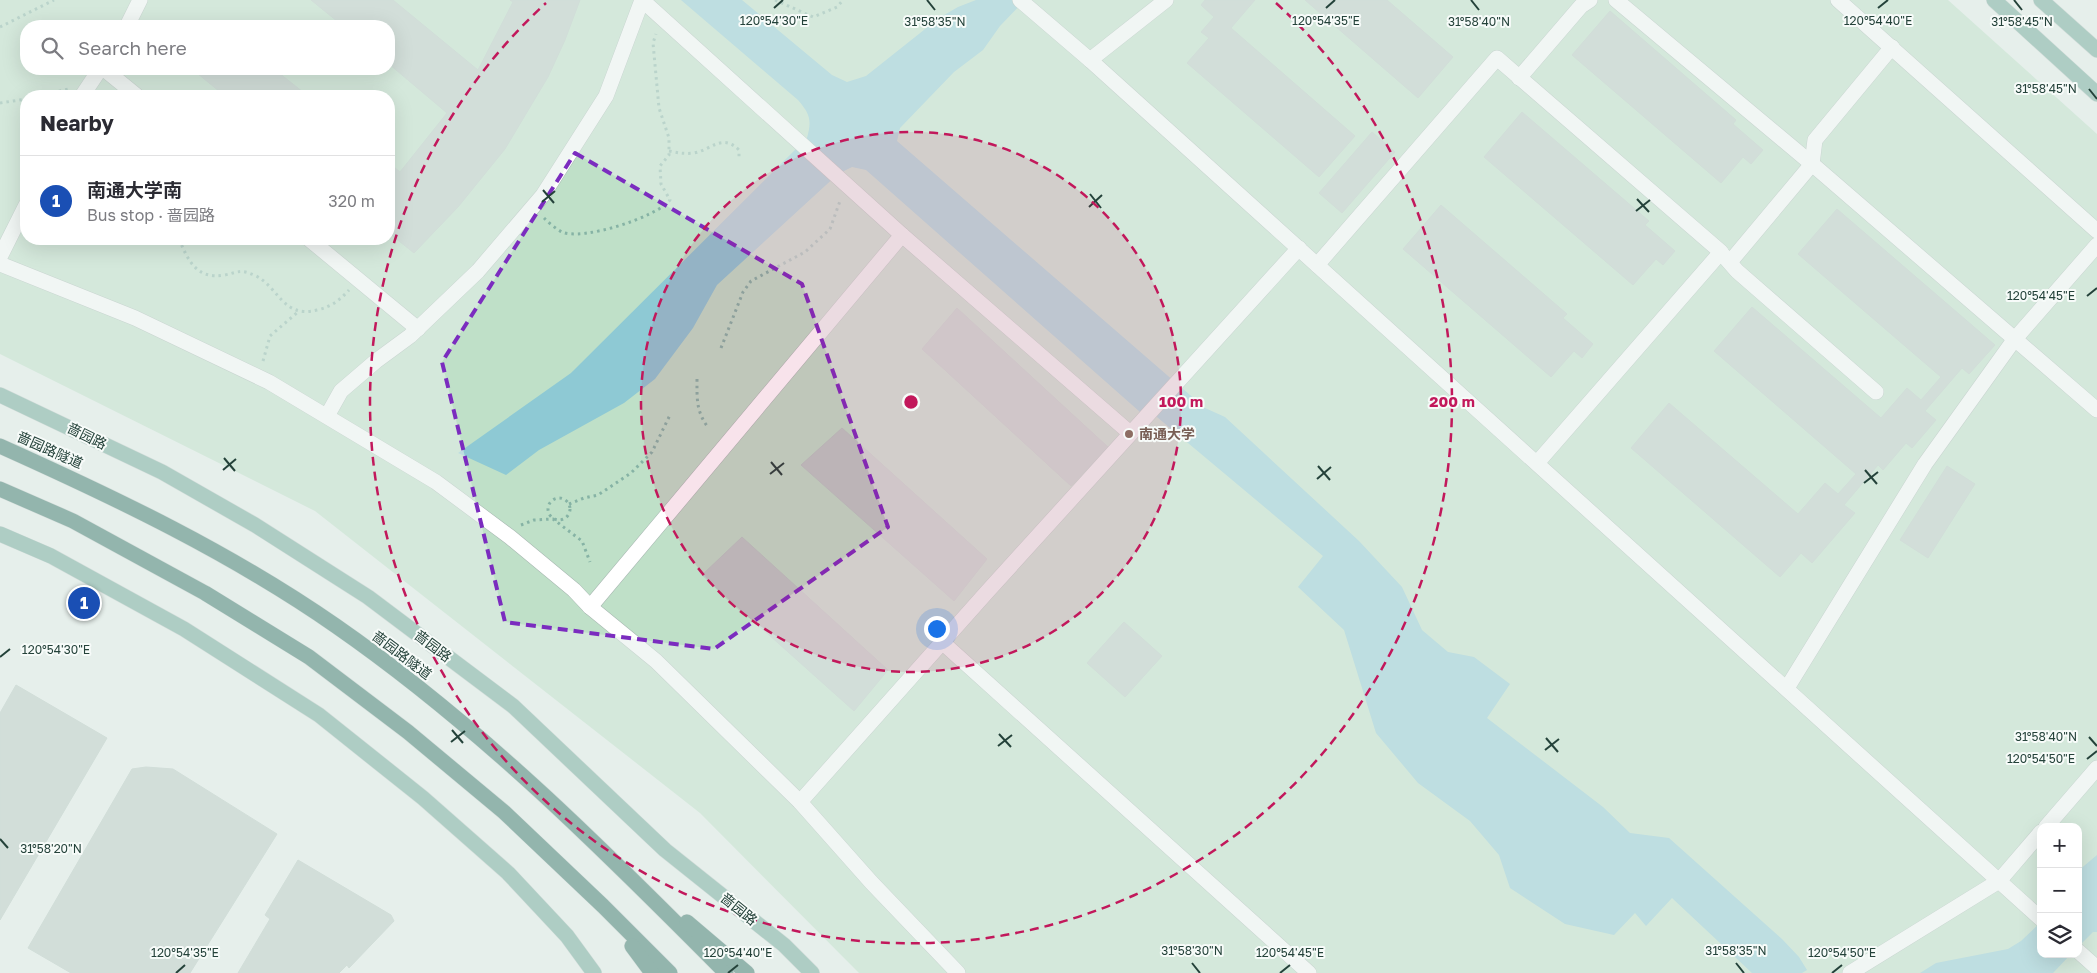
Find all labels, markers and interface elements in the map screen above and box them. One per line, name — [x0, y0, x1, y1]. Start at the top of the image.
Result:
text: 120°54'30"E — [740, 13, 808, 28]
text: 120°54'35"E — [1292, 13, 1360, 28]
text: 120°54'40"E — [1844, 13, 1912, 28]
text: 31°58'35"N — [904, 14, 966, 29]
text: 31°58'40"N — [1448, 14, 1510, 29]
text: 31°58'45"N — [1991, 14, 2053, 29]
search box — [20, 20, 395, 75]
icon: search — [38, 34, 66, 62]
text: Search here — [78, 36, 187, 59]
text: 31°58'45"N — [2015, 81, 2077, 96]
text: Nearby — [40, 110, 114, 136]
text: 南通大学南 — [87, 178, 182, 201]
text: 1 — [52, 191, 60, 211]
text: 320 m — [328, 191, 375, 211]
text: Bus stop · 啬园路 — [87, 205, 215, 225]
text: 120°54'45"E — [2007, 288, 2075, 303]
text: 100 m — [1159, 392, 1203, 410]
text: 200 m — [1429, 392, 1475, 410]
centre of rings — [902, 393, 920, 411]
street label: 啬园路 — [65, 419, 110, 452]
place label: 南通大学 — [1139, 425, 1195, 442]
street label: 啬园路隧道 — [15, 428, 86, 472]
marker: 南通大学 — [1123, 428, 1135, 440]
pin: 1 — [68, 584, 100, 622]
your location — [924, 616, 950, 642]
street label: 啬园路 — [411, 626, 455, 665]
street label: 啬园路隧道 — [369, 627, 435, 682]
text: 120°54'30"E — [22, 642, 90, 657]
text: 31°58'40"N — [2015, 729, 2077, 744]
text: 120°54'50"E — [2007, 751, 2075, 766]
map controls — [2037, 823, 2082, 958]
button: + — [2037, 823, 2082, 868]
text: 31°58'20"N — [20, 841, 82, 856]
button: − — [2037, 868, 2082, 913]
street label: 啬园路 — [718, 889, 761, 928]
button: layers — [2037, 913, 2082, 958]
text: 31°58'30"N — [1161, 943, 1223, 958]
text: 31°58'35"N — [1705, 943, 1767, 958]
text: 120°54'35"E — [151, 945, 219, 960]
text: 120°54'40"E — [704, 945, 772, 960]
text: 120°54'45"E — [1256, 945, 1324, 960]
text: 120°54'50"E — [1808, 945, 1876, 960]

